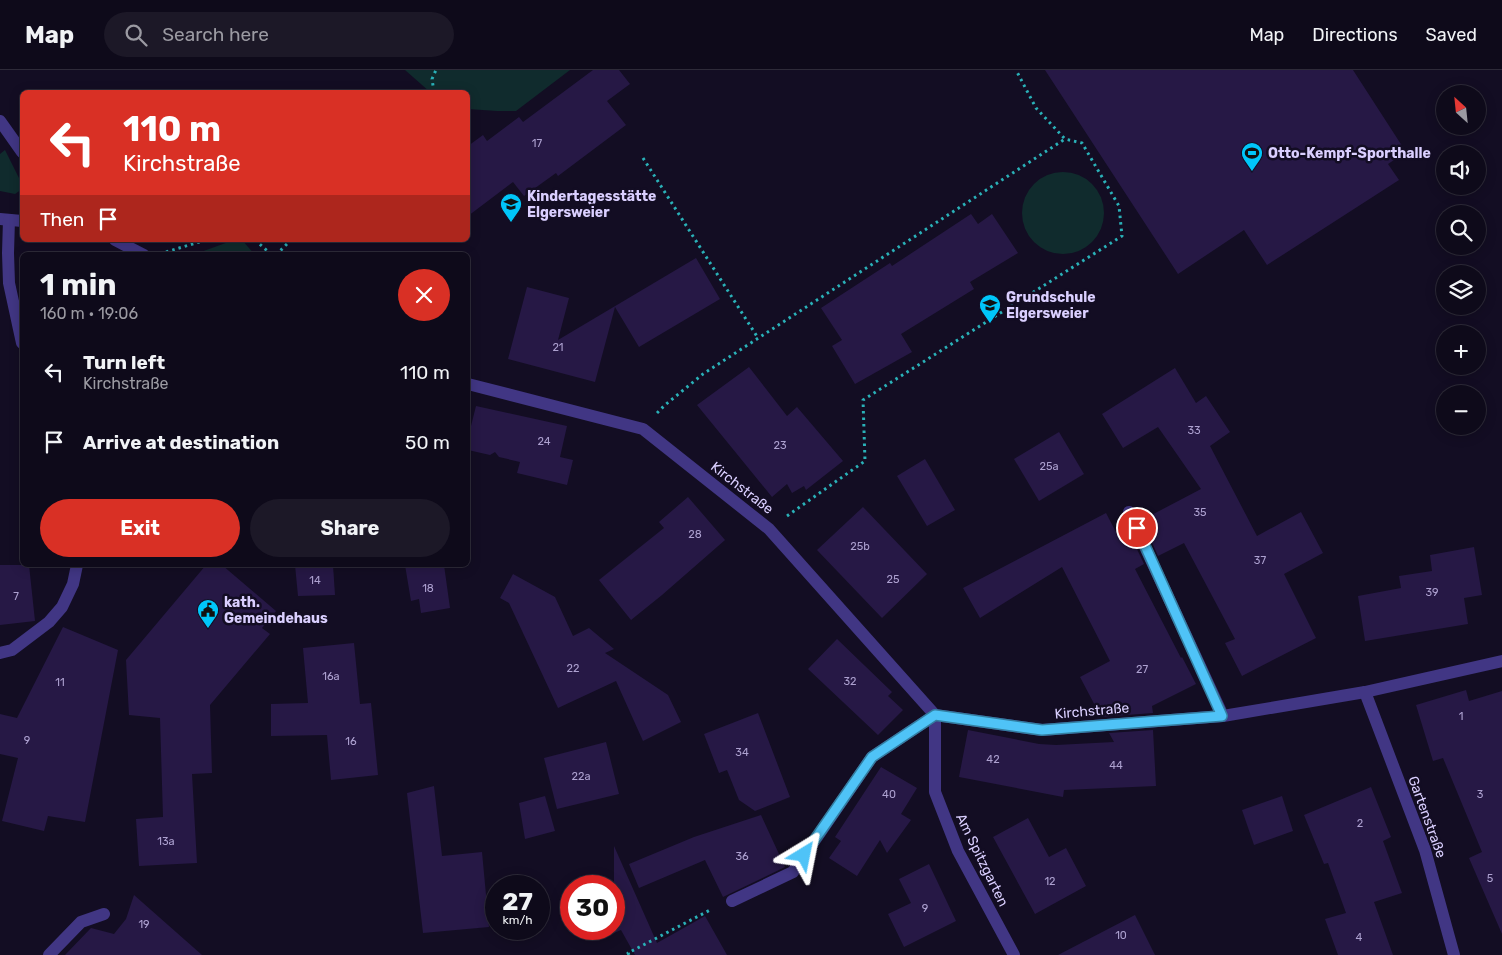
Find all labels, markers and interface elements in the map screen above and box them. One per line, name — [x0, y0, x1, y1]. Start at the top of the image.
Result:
search box — [104, 12, 454, 57]
text: Map — [25, 21, 74, 49]
icon: search — [122, 21, 150, 49]
text: Search here — [162, 23, 269, 46]
text: Map — [1249, 24, 1284, 46]
text: Directions — [1312, 24, 1398, 46]
text: Saved — [1426, 24, 1477, 46]
north arrow — [1436, 85, 1486, 135]
map controls — [1436, 85, 1486, 435]
text: 110 m — [123, 108, 221, 150]
icon: left — [40, 110, 105, 175]
house number: 17 — [532, 137, 543, 150]
sports icon: Otto-Kempf-Sporthalle — [1240, 141, 1264, 172]
place label: Otto-Kempf-Sporthalle — [1268, 145, 1431, 162]
button: sound — [1436, 145, 1486, 195]
text: Kirchstraße — [123, 150, 241, 177]
place label: Kindertagesstätte Elgersweier — [527, 188, 656, 221]
school or university icon: Kindertagesstätte Elgersweier — [499, 192, 523, 223]
icon: arrive — [94, 205, 122, 233]
button: search — [1436, 205, 1486, 255]
text: Then — [40, 208, 84, 231]
button: layers — [1436, 265, 1486, 315]
text: 1 min — [40, 267, 117, 303]
button: close — [398, 269, 450, 321]
place label: Grundschule Elgersweier — [1006, 289, 1096, 322]
school or university icon: Grundschule Elgersweier — [978, 293, 1002, 324]
text: 160 m · 19:06 — [40, 304, 138, 323]
button: + — [1436, 325, 1486, 375]
house number: 21 — [552, 341, 564, 354]
text: Turn left — [83, 351, 165, 374]
icon: left — [40, 358, 68, 386]
text: 110 m — [400, 361, 450, 384]
text: Kirchstraße — [83, 374, 169, 393]
button: − — [1436, 385, 1486, 435]
house number: 33 — [1187, 424, 1201, 437]
icon: arrive — [40, 428, 68, 456]
text: Arrive at destination — [83, 431, 279, 454]
text: 50 m — [405, 431, 450, 454]
house number: 24 — [537, 435, 551, 448]
house number: 23 — [773, 439, 787, 452]
street label: Kirchstraße — [707, 458, 777, 518]
house number: 25a — [1039, 460, 1059, 473]
button: Exit — [40, 499, 240, 557]
button: Share — [250, 499, 450, 557]
house number: 35 — [1193, 506, 1207, 519]
pin — [1116, 507, 1158, 549]
icon: arrive — [1123, 514, 1151, 542]
house number: 28 — [688, 528, 702, 541]
house number: 25b — [850, 540, 870, 553]
house number: 37 — [1254, 554, 1266, 567]
house number: 25 — [887, 573, 900, 586]
house number: 14 — [309, 574, 321, 587]
house number: 18 — [422, 582, 434, 595]
house number: 39 — [1425, 586, 1439, 599]
house number: 7 — [13, 590, 19, 603]
place label: kath. Gemeindehaus — [224, 594, 328, 627]
public building icon: kath. Gemeindehaus — [196, 598, 220, 629]
house number: 22 — [567, 662, 579, 675]
house number: 27 — [1136, 663, 1148, 676]
house number: 16a — [322, 670, 340, 683]
house number: 32 — [843, 675, 857, 688]
house number: 11 — [55, 676, 65, 689]
street label: Kirchstraße — [1054, 699, 1130, 723]
house number: 1 — [1459, 710, 1463, 723]
house number: 9 — [24, 734, 30, 747]
house number: 16 — [345, 735, 357, 748]
house number: 34 — [735, 746, 749, 759]
house number: 42 — [986, 753, 1000, 766]
house number: 44 — [1109, 759, 1123, 772]
house number: 22a — [572, 770, 591, 783]
street label: Gartenstraße — [1404, 774, 1450, 860]
house number: 40 — [882, 788, 896, 801]
house number: 3 — [1477, 788, 1484, 801]
street label: Am Spitzgarten — [952, 811, 1012, 909]
house number: 2 — [1357, 817, 1363, 830]
position arrow — [777, 828, 829, 880]
house number: 13a — [157, 835, 175, 848]
house number: 36 — [735, 850, 749, 863]
house number: 5 — [1487, 872, 1494, 885]
speed limit sign: 30 — [560, 875, 625, 940]
house number: 12 — [1044, 875, 1056, 888]
text: 27 — [502, 887, 533, 916]
house number: 9 — [922, 902, 928, 915]
text: km/h — [503, 913, 532, 927]
house number: 19 — [138, 918, 150, 931]
house number: 10 — [1115, 929, 1127, 942]
house number: 4 — [1356, 931, 1363, 944]

